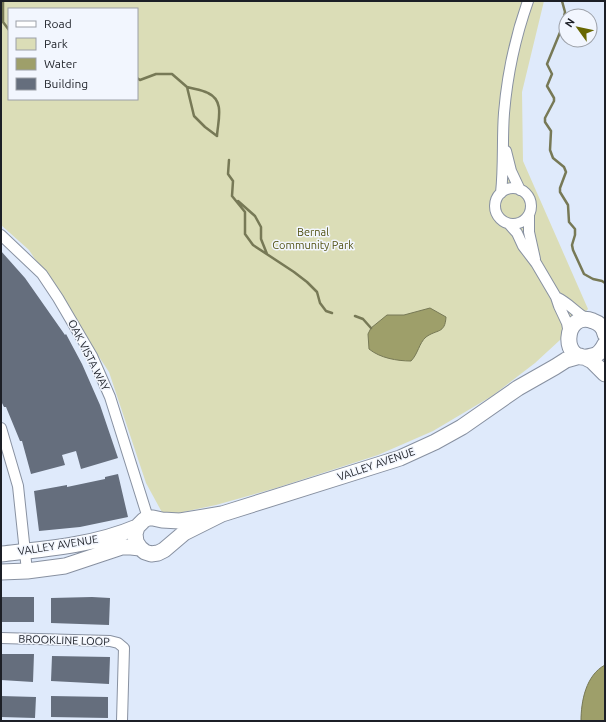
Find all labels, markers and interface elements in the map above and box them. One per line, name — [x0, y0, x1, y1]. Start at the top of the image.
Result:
legend — [8, 8, 138, 100]
north arrow — [558, 8, 598, 48]
text: N — [562, 16, 577, 29]
text: Road — [44, 17, 72, 30]
text: Park — [44, 37, 68, 50]
text: Water — [44, 57, 77, 70]
text: Building — [44, 77, 88, 90]
park label: Bernal Community Park — [272, 226, 354, 251]
street label: OAK VISTA WAY — [66, 317, 112, 393]
street label: VALLEY AVENUE — [336, 445, 416, 483]
street label: VALLEY AVENUE — [17, 533, 99, 557]
street label: BROOKLINE LOOP — [18, 632, 110, 648]

